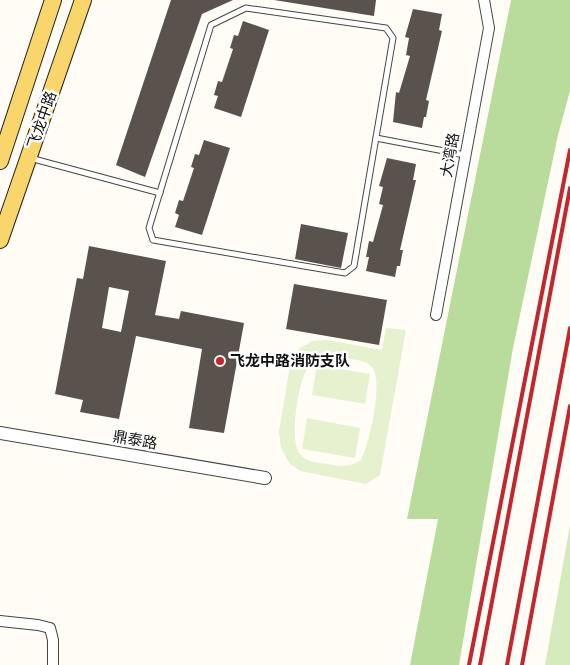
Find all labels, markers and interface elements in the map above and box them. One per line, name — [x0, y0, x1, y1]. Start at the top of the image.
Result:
street label: 飞龙中路 — [24, 89, 60, 151]
street label: 大湾路 — [437, 131, 463, 179]
place label: 飞龙中路消防支队 — [230, 352, 350, 370]
marker: 飞龙中路消防支队 — [214, 355, 226, 367]
street label: 鼎泰路 — [111, 427, 159, 453]

